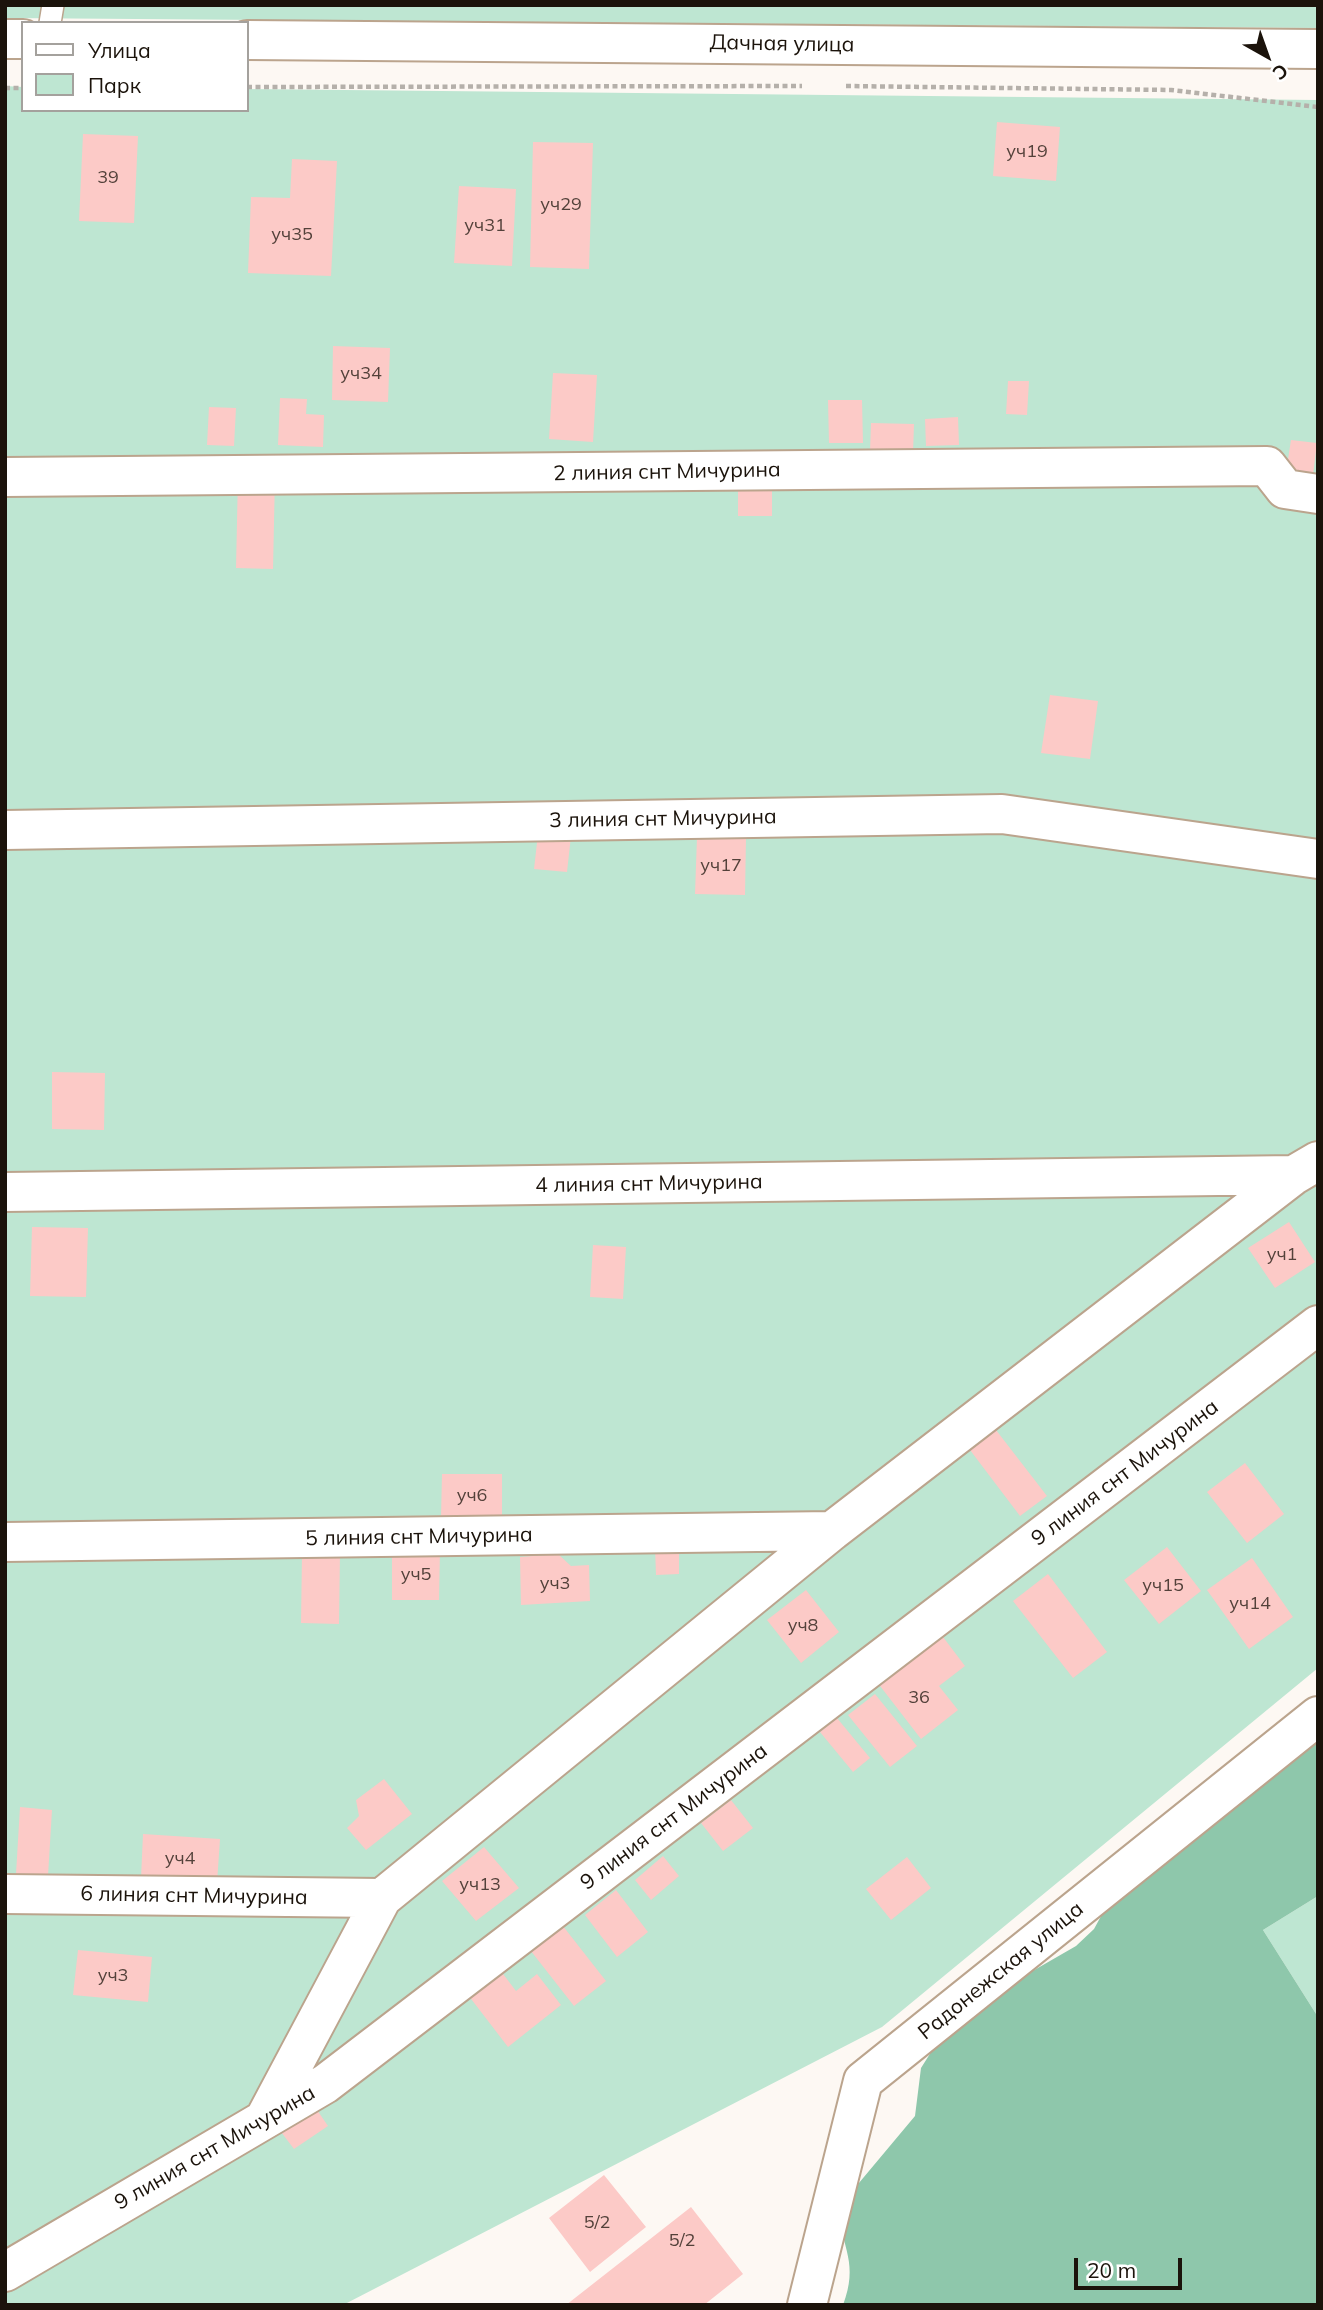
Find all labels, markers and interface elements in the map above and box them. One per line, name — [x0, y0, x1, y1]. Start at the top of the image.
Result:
legend — [21, 21, 248, 112]
north arrow — [1232, 21, 1302, 91]
street label: Дачная улица — [709, 30, 855, 58]
text: Улица — [88, 37, 151, 63]
text: С — [1268, 59, 1293, 85]
text: Парк — [88, 72, 141, 98]
house number: уч19 — [1006, 141, 1048, 163]
house number: 39 — [97, 167, 119, 189]
house number: уч29 — [540, 194, 582, 216]
house number: уч31 — [464, 215, 506, 237]
house number: уч35 — [271, 224, 313, 246]
house number: уч34 — [340, 363, 382, 385]
street label: 2 линия снт Мичурина — [553, 457, 781, 487]
street label: 3 линия снт Мичурина — [549, 804, 777, 834]
house number: уч17 — [700, 855, 742, 877]
street label: 4 линия снт Мичурина — [535, 1169, 763, 1199]
house number: уч1 — [1267, 1244, 1297, 1266]
street label: 9 линия снт Мичурина — [1027, 1394, 1223, 1552]
house number: уч6 — [457, 1485, 487, 1507]
street label: 5 линия снт Мичурина — [305, 1522, 533, 1552]
house number: уч5 — [401, 1564, 431, 1586]
house number: уч3 — [540, 1573, 570, 1595]
house number: уч15 — [1142, 1575, 1184, 1597]
house number: уч14 — [1229, 1593, 1271, 1615]
house number: уч8 — [788, 1615, 818, 1637]
house number: 36 — [908, 1687, 930, 1709]
street label: 9 линия снт Мичурина — [576, 1738, 772, 1896]
house number: уч4 — [165, 1848, 195, 1870]
house number: уч13 — [459, 1874, 501, 1896]
street label: 6 линия снт Мичурина — [80, 1881, 308, 1911]
street label: Радонежская улица — [913, 1897, 1089, 2045]
house number: уч3 — [98, 1965, 128, 1987]
street label: 9 линия снт Мичурина — [110, 2080, 320, 2216]
house number: 5/2 — [584, 2212, 610, 2234]
house number: 5/2 — [669, 2230, 695, 2252]
scale bar — [1078, 2244, 1186, 2288]
text: 20 m — [1087, 2257, 1136, 2283]

